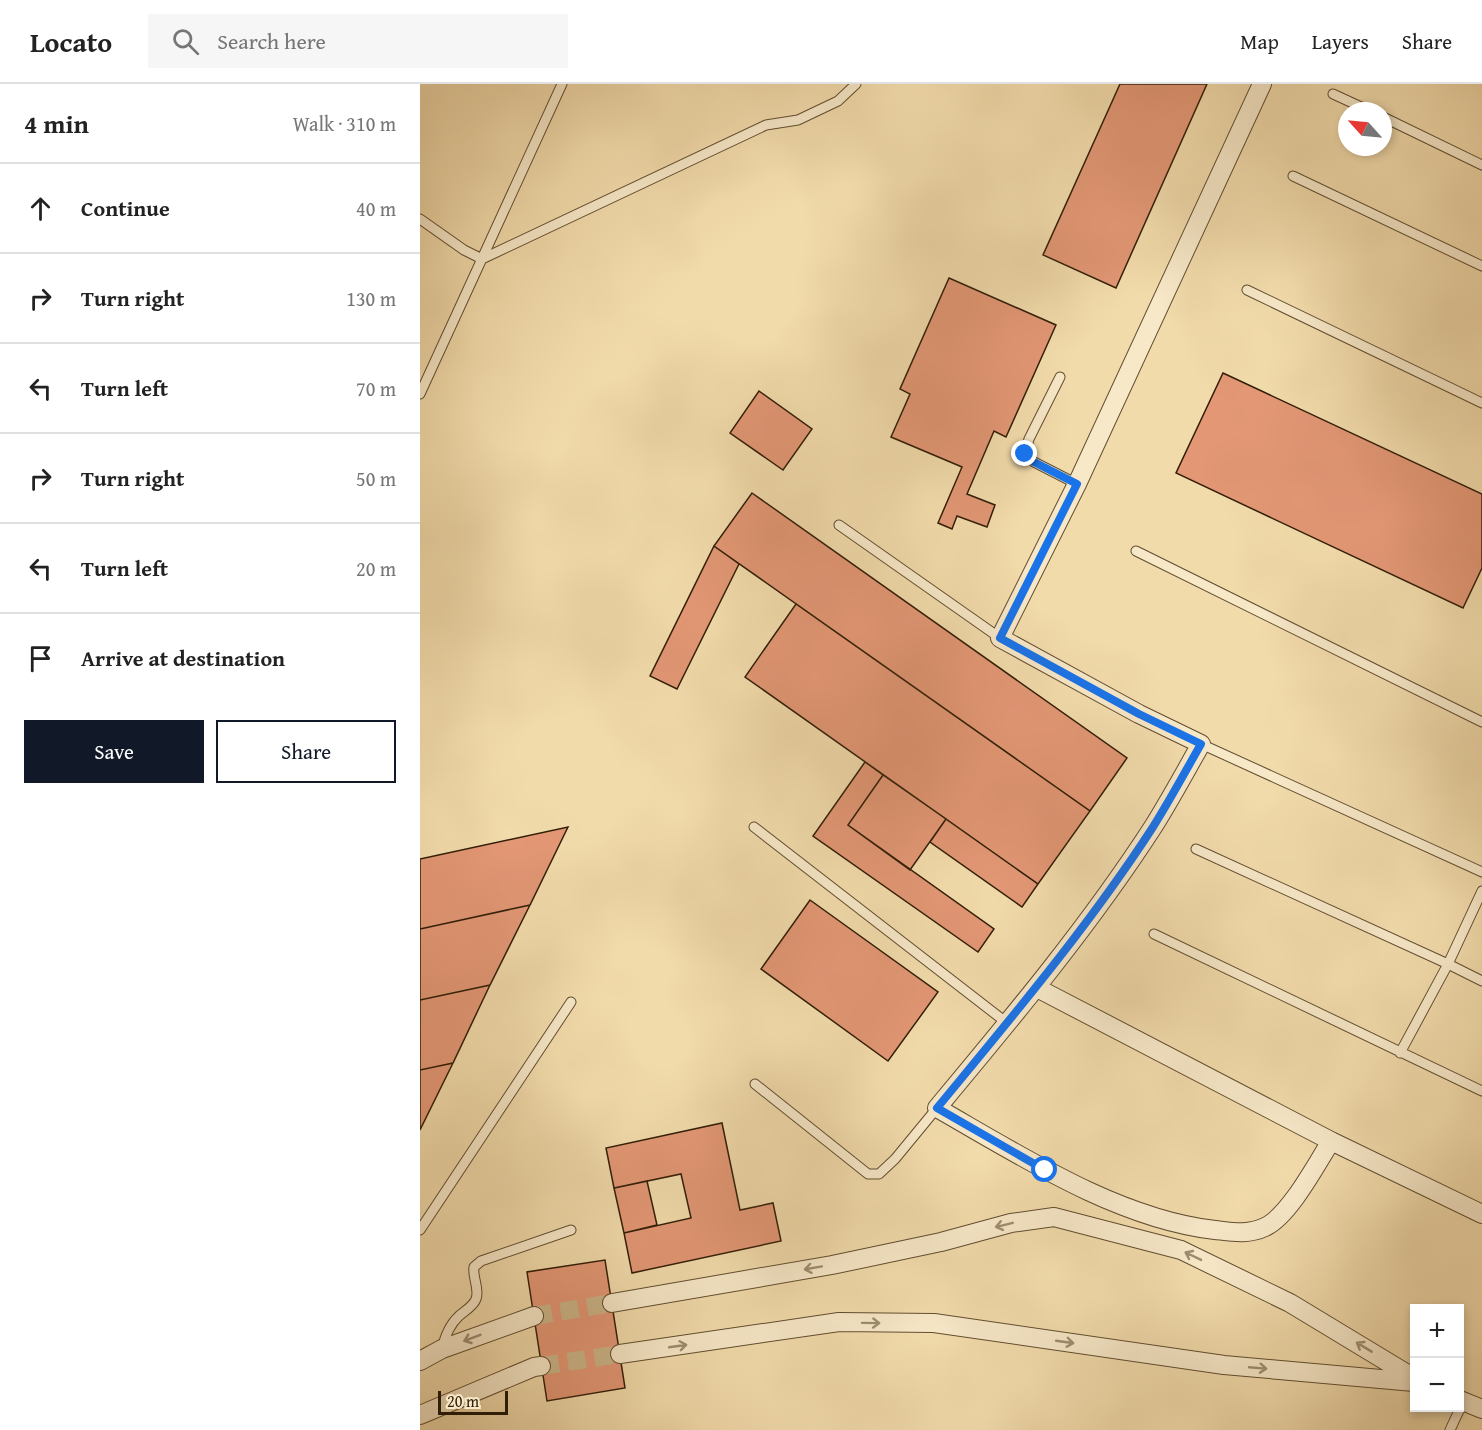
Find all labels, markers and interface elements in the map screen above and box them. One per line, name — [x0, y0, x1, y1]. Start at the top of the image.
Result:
search box — [148, 14, 568, 68]
text: Locato — [30, 21, 112, 62]
icon: search — [169, 25, 202, 58]
text: Search here — [217, 25, 326, 57]
text: Map — [1240, 26, 1279, 57]
text: Layers — [1312, 26, 1369, 57]
text: Share — [1402, 26, 1452, 57]
north arrow — [1338, 102, 1392, 156]
text: 4 min — [24, 104, 89, 143]
text: Walk · 310 m — [293, 109, 396, 138]
icon: ahead — [24, 192, 57, 225]
text: Continue — [81, 192, 170, 224]
text: 40 m — [356, 194, 396, 223]
icon: right — [24, 282, 57, 315]
text: Turn right — [81, 282, 184, 314]
text: 130 m — [346, 284, 396, 313]
icon: left — [24, 372, 57, 405]
text: Turn left — [81, 372, 168, 404]
text: 70 m — [356, 374, 396, 403]
route end — [1011, 440, 1037, 466]
icon: right — [24, 462, 57, 495]
text: Turn right — [81, 462, 184, 494]
text: 50 m — [356, 464, 396, 493]
icon: left — [24, 552, 57, 585]
text: Turn left — [81, 552, 168, 584]
text: 20 m — [356, 554, 396, 583]
icon: arrive — [24, 642, 57, 675]
text: Arrive at destination — [81, 642, 285, 674]
button: Save — [24, 720, 204, 783]
button: Share — [216, 720, 396, 783]
route start — [1031, 1156, 1057, 1182]
one-way arrow — [994, 1220, 1013, 1232]
one-way arrow — [1184, 1249, 1202, 1261]
one-way arrow — [804, 1263, 824, 1274]
map controls — [1410, 1304, 1464, 1412]
button: + — [1410, 1304, 1464, 1358]
one-way arrow — [860, 1317, 880, 1329]
one-way arrow — [464, 1333, 482, 1344]
one-way arrow — [1054, 1336, 1074, 1347]
one-way arrow — [667, 1340, 687, 1351]
one-way arrow — [1356, 1341, 1373, 1353]
button: − — [1410, 1358, 1464, 1412]
one-way arrow — [1247, 1363, 1267, 1374]
scale bar — [438, 1388, 508, 1416]
text: 20 m — [447, 1389, 479, 1413]

